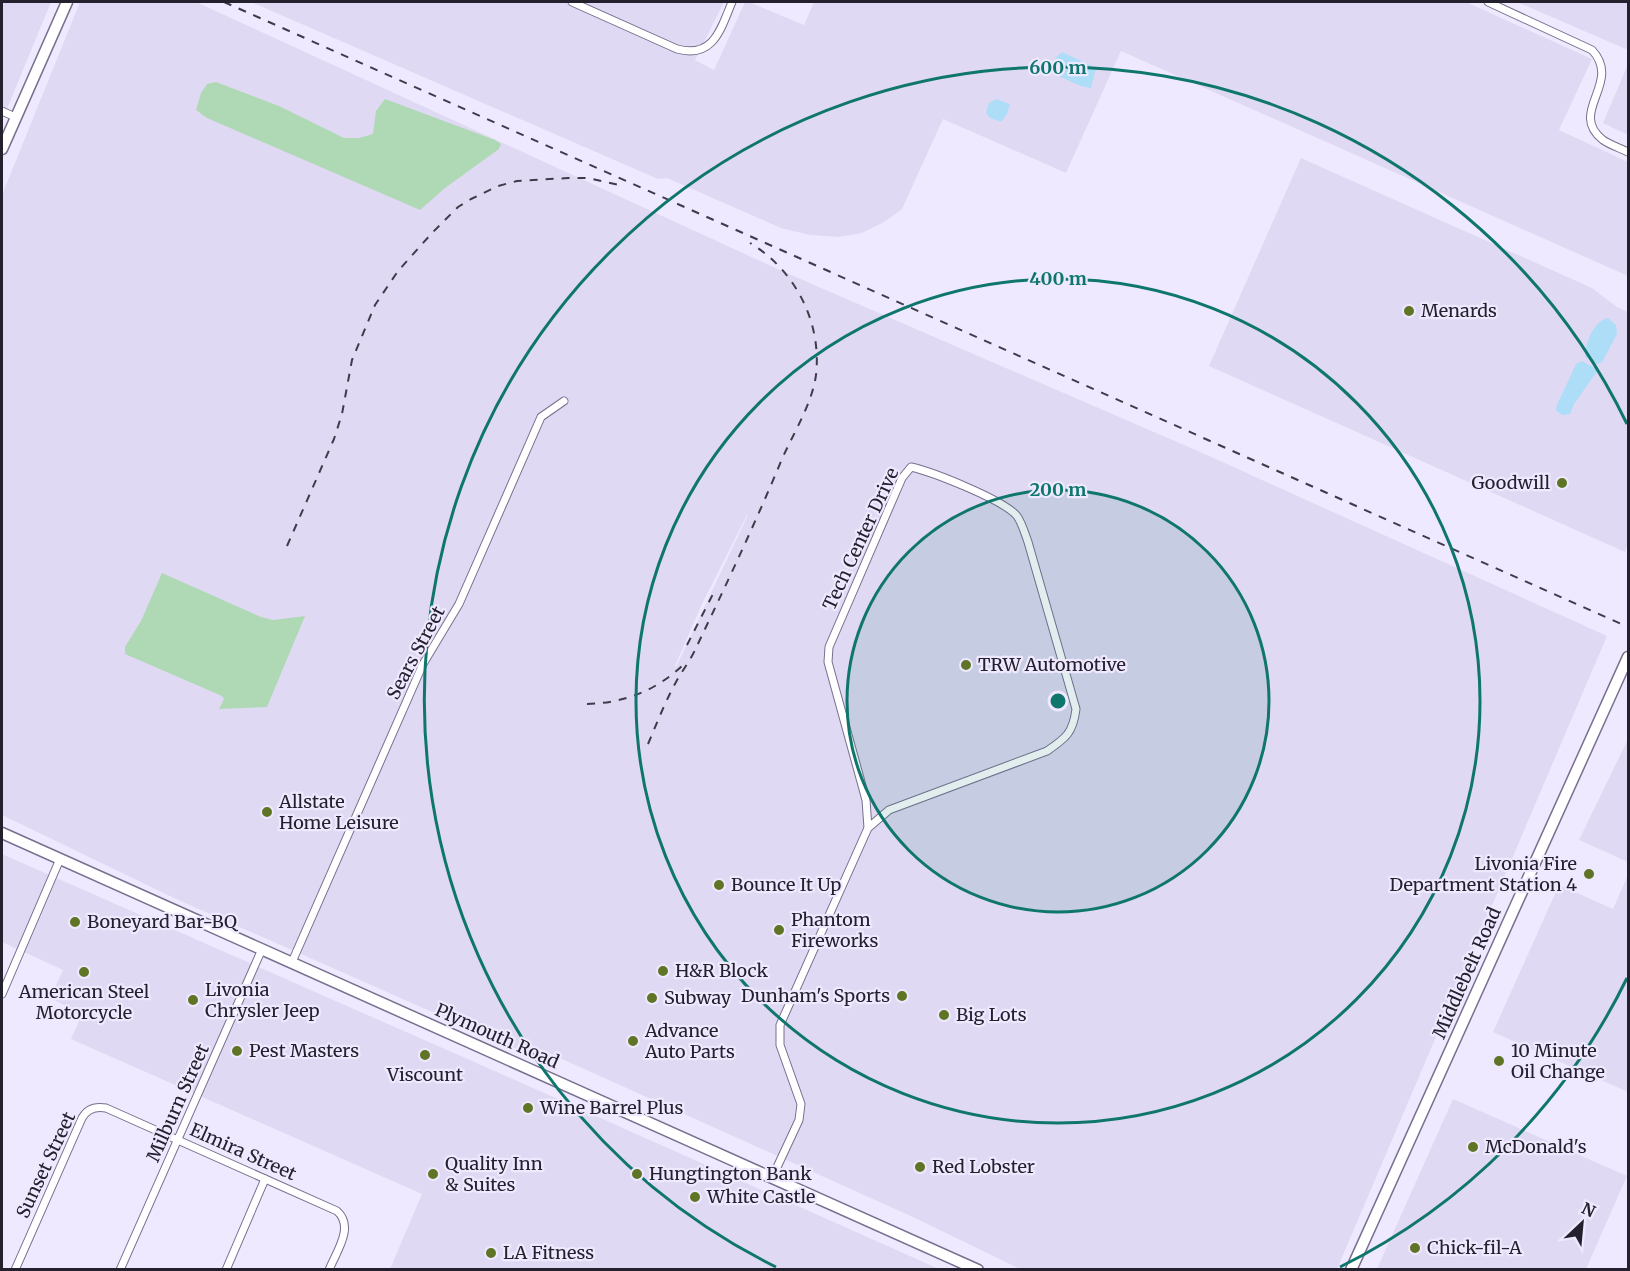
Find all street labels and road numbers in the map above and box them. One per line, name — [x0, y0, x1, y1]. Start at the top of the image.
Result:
street label: Tech Center Drive — [818, 464, 904, 614]
street label: Sears Street — [381, 602, 450, 703]
street label: Middlebelt Road — [1427, 903, 1506, 1042]
street label: Plymouth Road — [432, 998, 563, 1073]
street label: Milburn Street — [141, 1040, 214, 1165]
street label: Sunset Street — [11, 1108, 80, 1222]
street label: Elmira Street — [186, 1118, 300, 1185]

